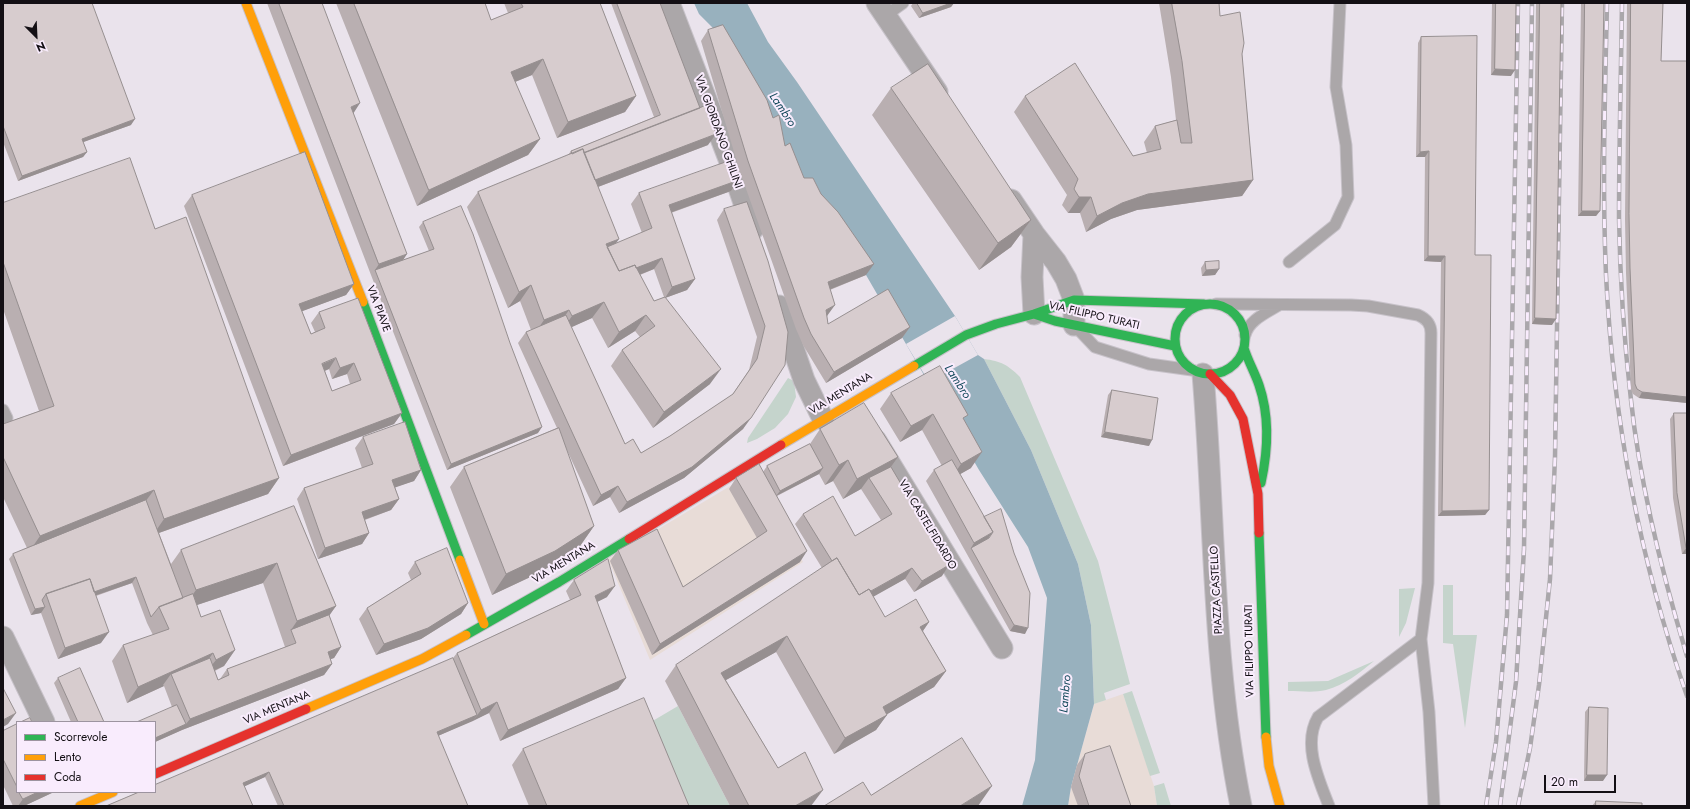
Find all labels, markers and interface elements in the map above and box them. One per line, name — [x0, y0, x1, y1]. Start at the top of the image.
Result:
north arrow — [16, 16, 56, 56]
text: N — [34, 38, 48, 56]
street label: VIA GIORDANO GHILINI — [691, 74, 745, 190]
water label: Lambro — [765, 90, 799, 130]
street label: VIA PIAVE — [363, 284, 393, 334]
street label: VIA FILIPPO TURATI — [1047, 299, 1141, 333]
water label: Lambro — [941, 362, 973, 402]
street label: VIA MENTANA — [807, 370, 875, 418]
street label: VIA CASTELFIDARDO — [895, 478, 959, 572]
street label: VIA MENTANA — [530, 539, 598, 587]
street label: PIAZZA CASTELLO — [1208, 545, 1226, 635]
street label: VIA FILIPPO TURATI — [1243, 604, 1257, 698]
water label: Lambro — [1057, 675, 1075, 713]
street label: VIA MENTANA — [242, 688, 312, 728]
legend — [16, 721, 156, 793]
text: Scorrevole — [54, 728, 108, 746]
text: Lento — [54, 748, 81, 766]
scale bar — [1546, 767, 1618, 793]
text: Coda — [54, 768, 81, 786]
text: 20 m — [1551, 773, 1578, 791]

